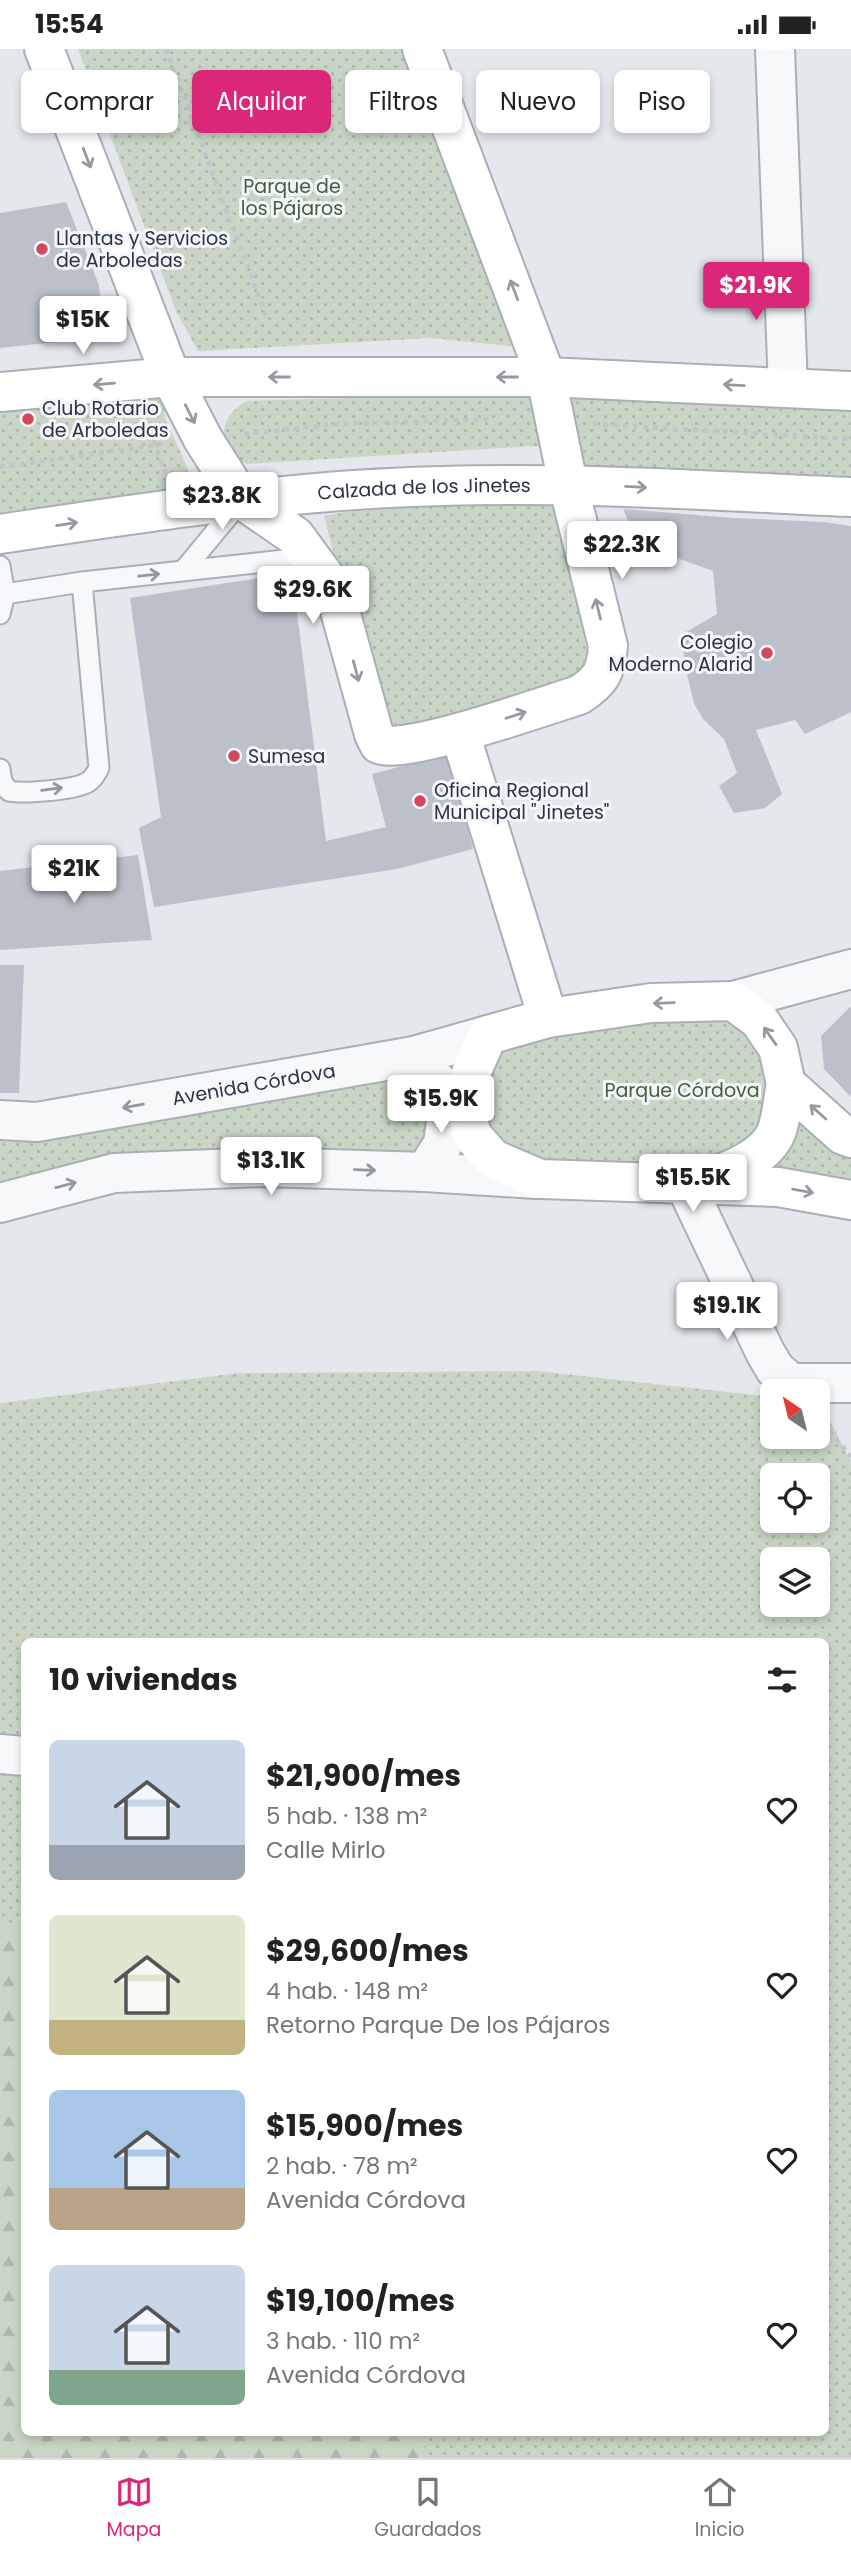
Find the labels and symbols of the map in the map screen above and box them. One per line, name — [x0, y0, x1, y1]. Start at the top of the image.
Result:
one-way arrow — [81, 147, 94, 169]
park label: Parque de los Pájaros — [241, 173, 343, 222]
place label: Llantas y Servicios de Arboledas — [56, 225, 228, 274]
marker: Llantas y Servicios de Arboledas — [34, 241, 50, 257]
pin: $21.9K — [699, 263, 813, 322]
one-way arrow — [506, 279, 519, 301]
pin: $15K — [42, 296, 124, 356]
one-way arrow — [268, 370, 291, 384]
one-way arrow — [495, 370, 518, 384]
one-way arrow — [93, 378, 115, 391]
one-way arrow — [723, 379, 746, 392]
place label: Club Rotario de Arboledas — [42, 395, 169, 444]
one-way arrow — [184, 404, 198, 424]
marker: Club Rotario de Arboledas — [20, 411, 36, 427]
street label: Calzada de los Jinetes — [316, 472, 531, 506]
pin: $23.8K — [165, 473, 279, 532]
one-way arrow — [625, 481, 648, 494]
one-way arrow — [56, 517, 78, 530]
pin: $22.3K — [565, 521, 679, 581]
pin: $29.6K — [256, 567, 370, 626]
one-way arrow — [138, 568, 160, 581]
one-way arrow — [591, 598, 605, 621]
place label: Colegio Moderno Alarid — [608, 629, 753, 678]
marker: Colegio Moderno Alarid — [759, 645, 775, 661]
one-way arrow — [350, 659, 363, 681]
one-way arrow — [505, 708, 527, 721]
place label: Sumesa — [248, 743, 325, 770]
marker: Sumesa — [226, 748, 242, 764]
place label: Oficina Regional Municipal "Jinetes" — [434, 777, 609, 826]
one-way arrow — [40, 782, 62, 795]
marker: Oficina Regional Municipal "Jinetes" — [412, 793, 428, 809]
pin: $21K — [33, 845, 115, 905]
one-way arrow — [653, 996, 676, 1009]
one-way arrow — [763, 1027, 777, 1046]
street label: Avenida Córdova — [170, 1057, 337, 1112]
pin: $15.9K — [384, 1075, 498, 1135]
park label: Parque Córdova — [604, 1077, 760, 1104]
one-way arrow — [122, 1099, 145, 1113]
one-way arrow — [809, 1104, 827, 1120]
pin: $13.1K — [214, 1137, 328, 1197]
pin: $15.5K — [636, 1155, 750, 1214]
one-way arrow — [353, 1164, 376, 1177]
one-way arrow — [55, 1178, 77, 1191]
one-way arrow — [791, 1185, 814, 1198]
pin: $19.1K — [670, 1283, 784, 1342]
north arrow — [760, 1379, 830, 1449]

